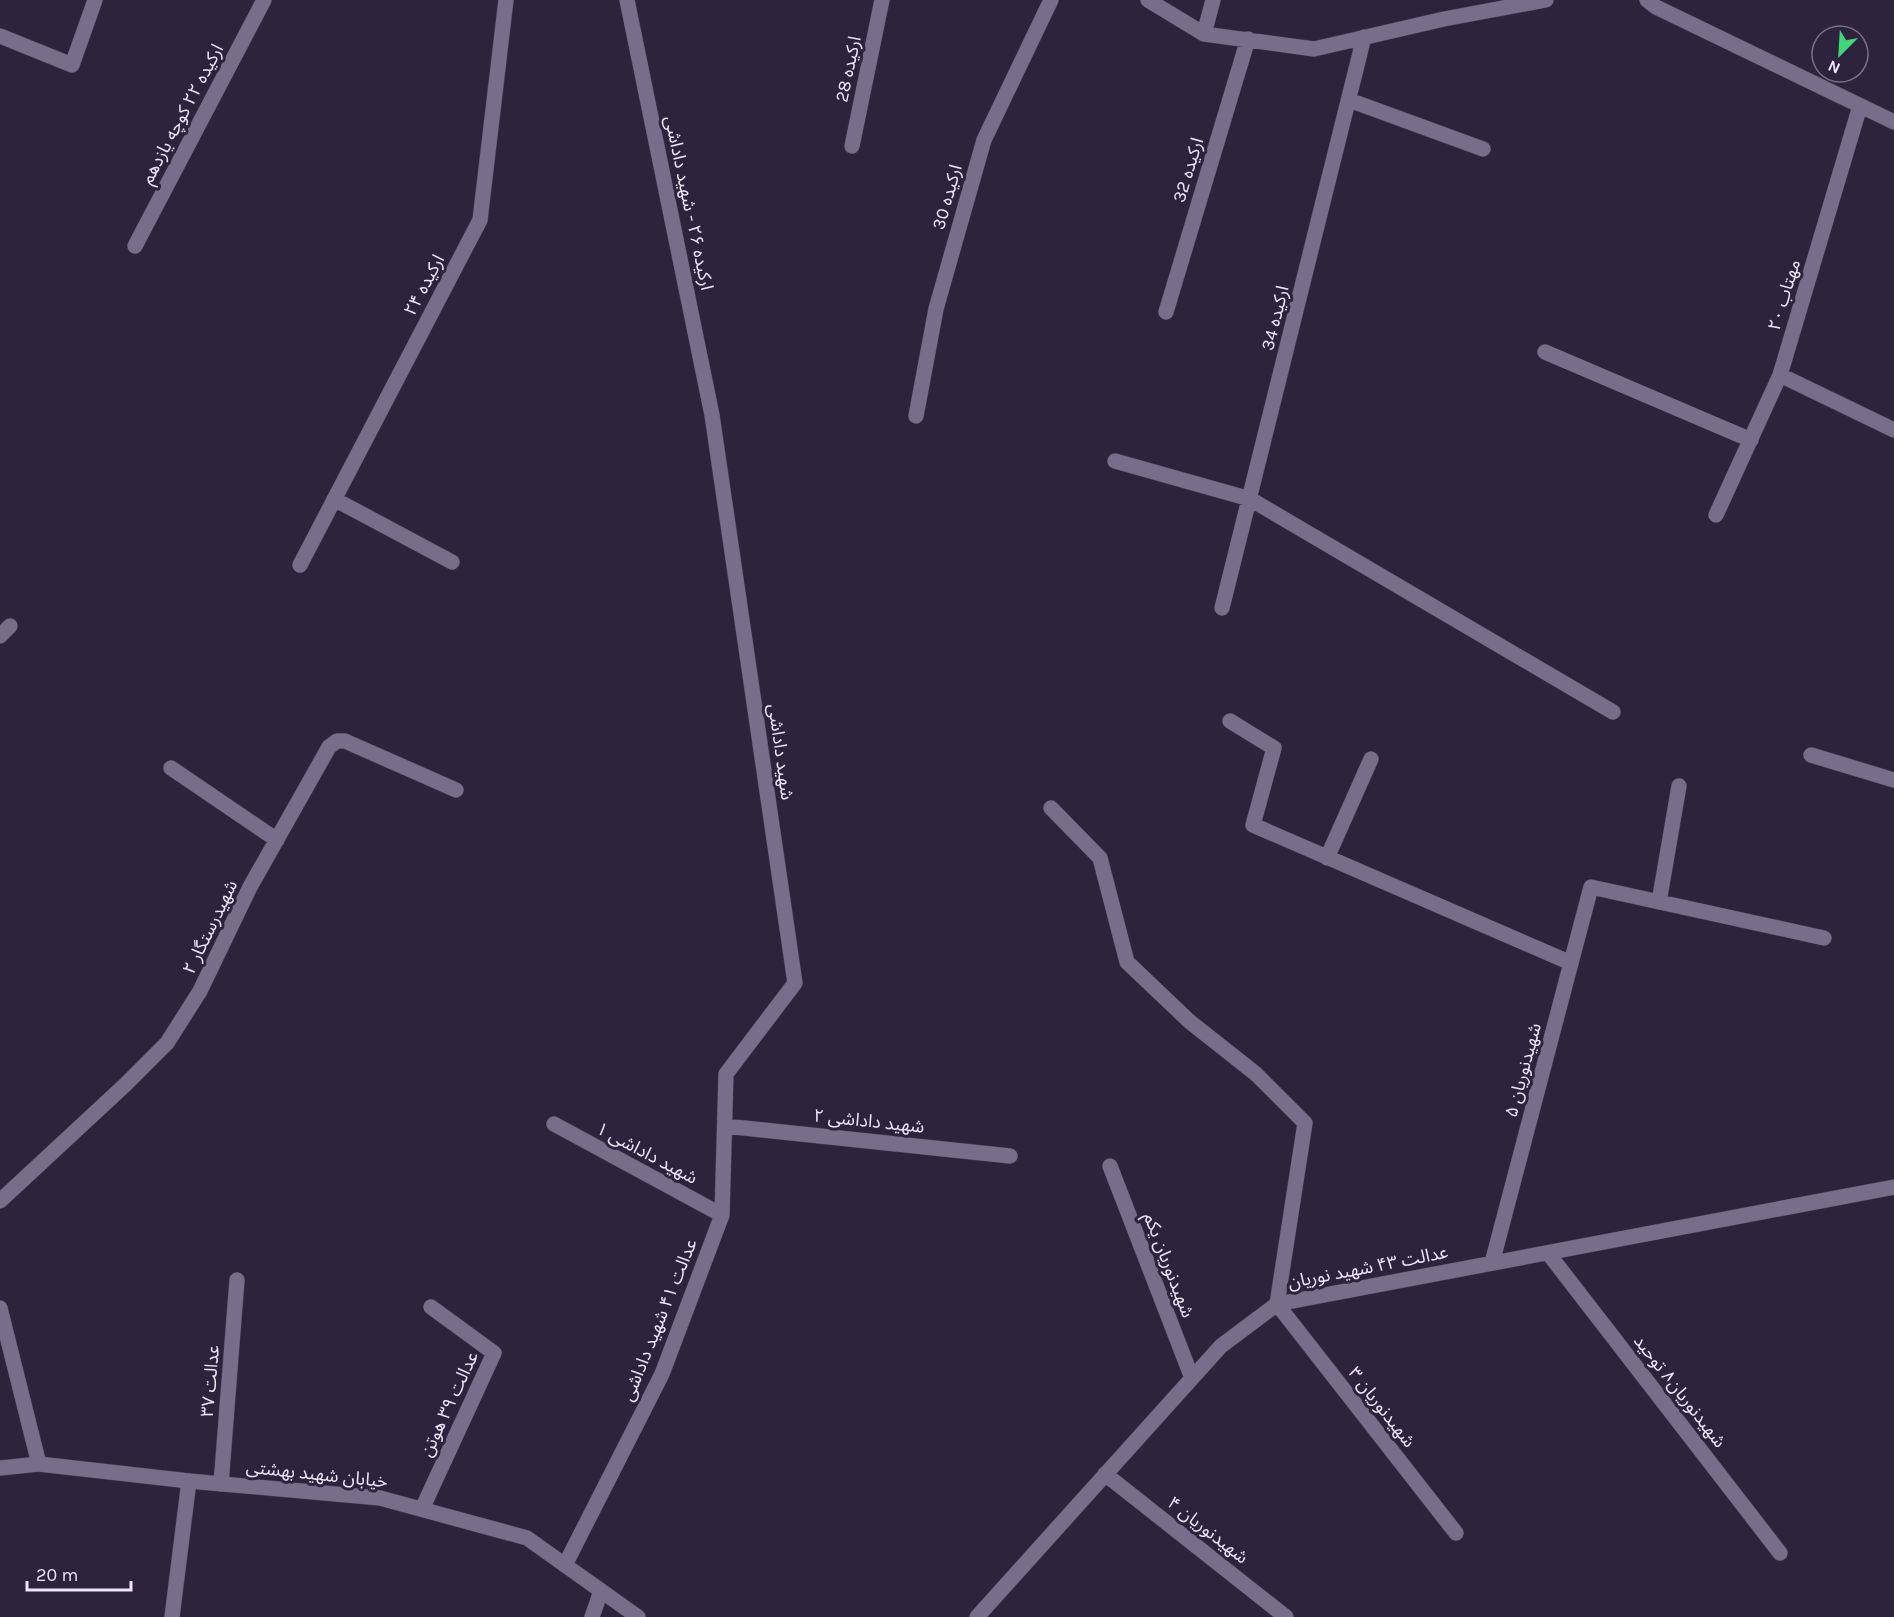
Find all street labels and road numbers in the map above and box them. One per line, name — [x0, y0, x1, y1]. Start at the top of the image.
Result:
street label: ارکیده 28 — [830, 34, 866, 104]
street label: ارکیده ۲۲ کوچه یازدهم — [136, 40, 230, 189]
street label: ارکیده ۲۶ - شهید داداشی — [660, 114, 718, 292]
street label: ارکیده 32 — [1168, 135, 1208, 205]
street label: ارکیده 30 — [927, 162, 967, 232]
street label: ارکیده ۲۴ — [399, 251, 449, 319]
street label: مهتاب ۲۰ — [1763, 257, 1805, 333]
street label: ارکیده 34 — [1256, 283, 1294, 353]
street label: شهید داداشی — [763, 702, 799, 802]
street label: شهیدرستگار ۲ — [178, 876, 242, 978]
street label: شهیدنوریان ۵ — [1500, 1021, 1546, 1119]
street label: شهید داداشی ۲ — [812, 1104, 926, 1138]
street label: شهید داداشی ۱ — [593, 1117, 701, 1189]
street label: شهیدنوریان یکم — [1137, 1209, 1199, 1321]
street label: عدالت ۴۱ شهید داداشی — [616, 1236, 702, 1404]
street label: عدالت ۴۳ شهید نوریان — [1286, 1241, 1450, 1293]
street label: شهیدنوریان۸ توحید — [1629, 1330, 1731, 1452]
street label: عدالت ۳۷ — [196, 1344, 224, 1418]
street label: عدالت ۳۹ هوتن — [415, 1348, 483, 1460]
street label: شهیدنوریان ۳ — [1344, 1362, 1420, 1452]
street label: خیابان شهید بهشتی — [245, 1456, 389, 1492]
street label: شهیدنوریان ۴ — [1163, 1492, 1253, 1568]

